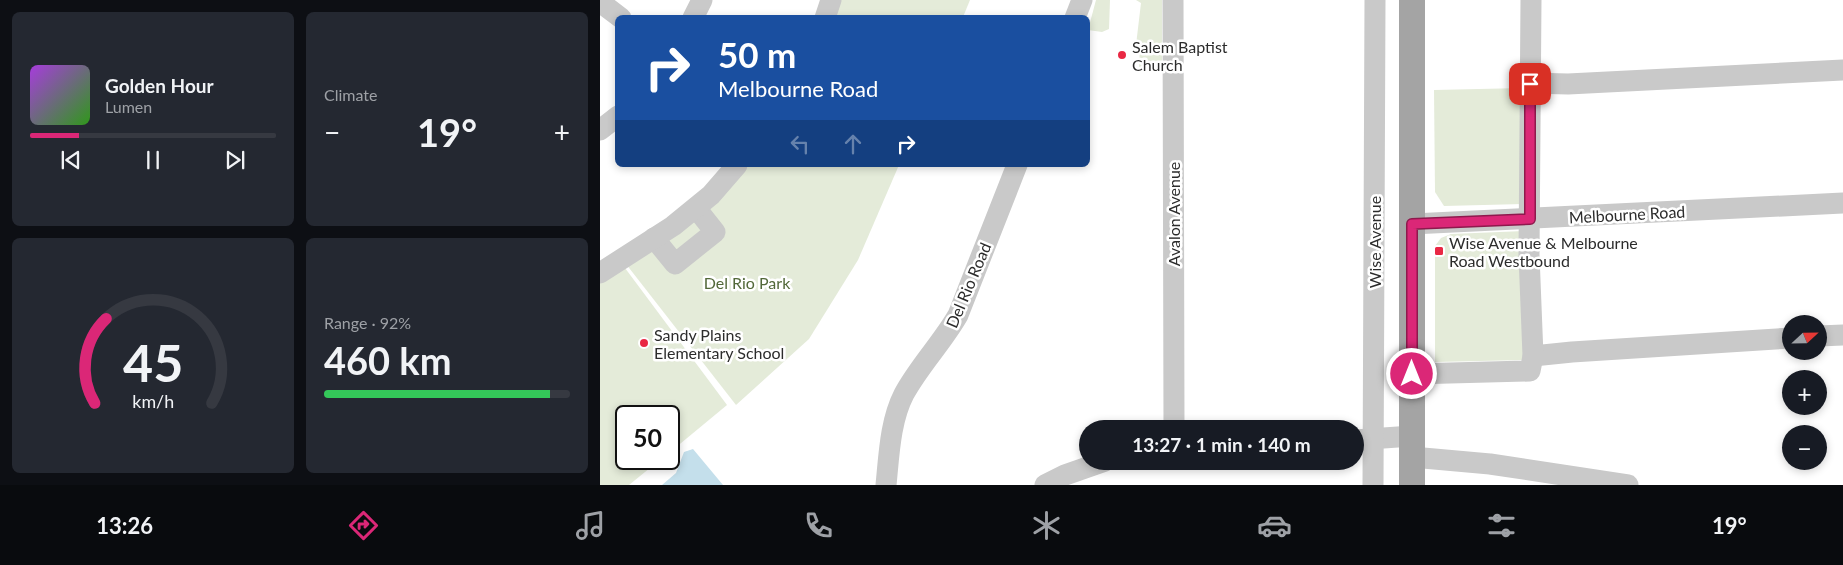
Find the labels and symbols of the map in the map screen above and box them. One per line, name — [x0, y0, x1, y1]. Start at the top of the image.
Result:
place label: Salem Baptist Church — [1132, 37, 1228, 74]
marker: Salem Baptist Church — [1116, 49, 1128, 61]
pin — [1509, 63, 1551, 105]
street label: Avalon Avenue — [1164, 162, 1183, 266]
street label: Wise Avenue — [1365, 196, 1384, 288]
street label: Melbourne Road — [1568, 201, 1686, 227]
place label: Wise Avenue & Melbourne Road Westbound — [1449, 233, 1638, 270]
street label: Del Rio Road — [942, 239, 994, 331]
marker: Wise Avenue & Melbourne Road Westbound — [1433, 245, 1445, 257]
park label: Del Rio Park — [704, 273, 791, 292]
north arrow — [1782, 315, 1828, 360]
place label: Sandy Plains Elementary School — [654, 325, 784, 362]
marker: Sandy Plains Elementary School — [638, 337, 650, 349]
position arrow — [1385, 347, 1437, 399]
speed limit sign: 50 — [615, 405, 680, 470]

